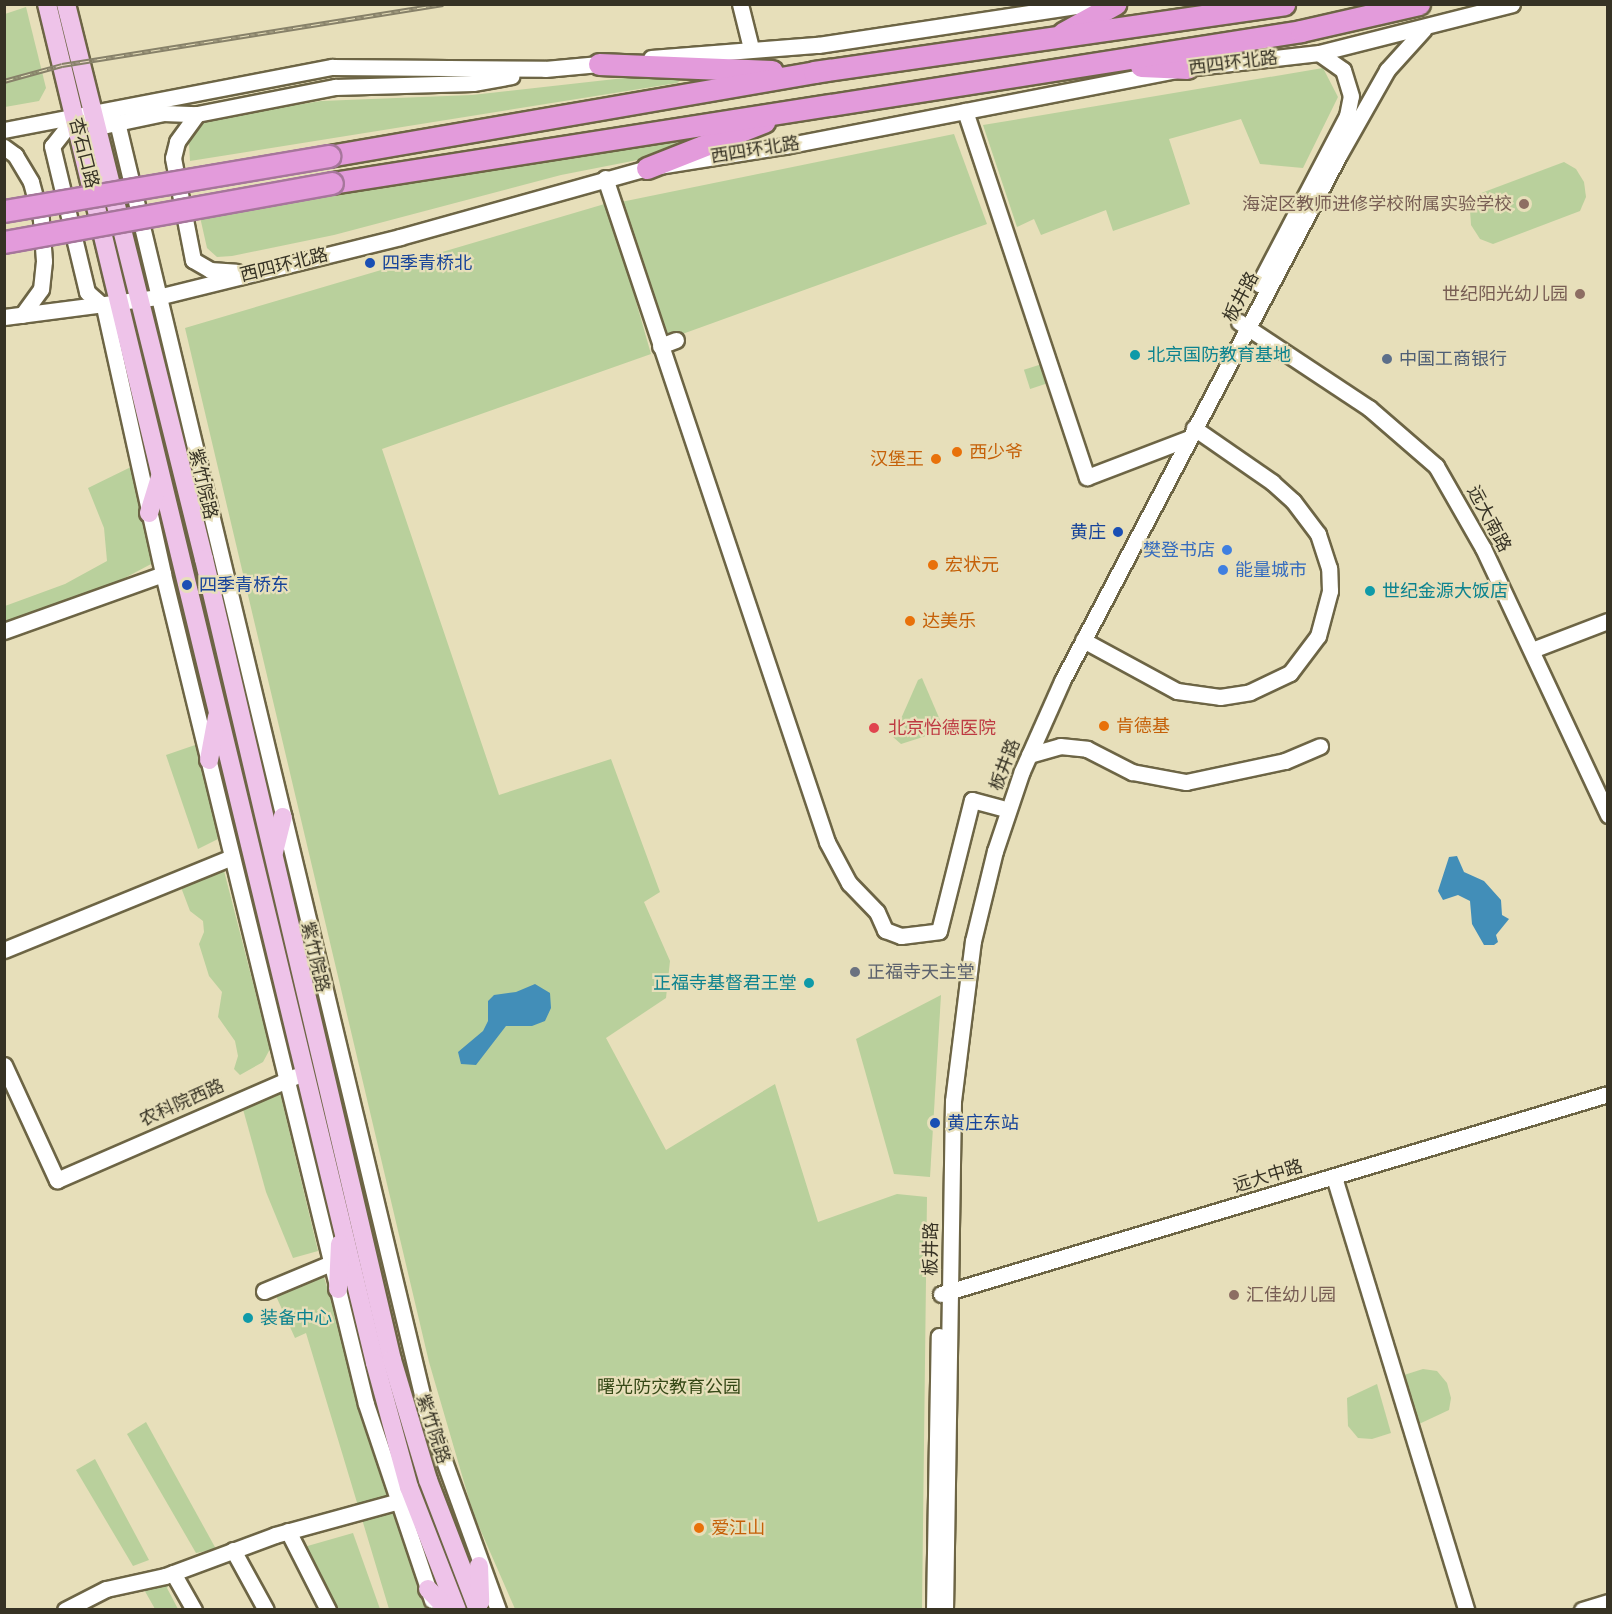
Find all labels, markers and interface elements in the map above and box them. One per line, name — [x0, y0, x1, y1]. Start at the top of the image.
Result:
street label: 西四环北路 — [1187, 47, 1279, 79]
street label: 杏石口路 — [65, 115, 103, 191]
street label: 西四环北路 — [709, 132, 801, 168]
place label: 海淀区教师进修学校附属实验学校 — [1242, 193, 1512, 215]
marker: 海淀区教师进修学校附属实验学校 — [1517, 197, 1531, 211]
street label: 西四环北路 — [238, 244, 330, 286]
place label: 四季青桥北 — [382, 252, 472, 274]
marker: 四季青桥北 — [363, 256, 377, 270]
street label: 板井路 — [1219, 268, 1263, 326]
place label: 世纪阳光幼儿园 — [1442, 283, 1568, 305]
marker: 世纪阳光幼儿园 — [1573, 287, 1587, 301]
place label: 北京国防教育基地 — [1147, 344, 1291, 366]
marker: 北京国防教育基地 — [1128, 348, 1142, 362]
place label: 中国工商银行 — [1399, 348, 1507, 370]
marker: 中国工商银行 — [1380, 352, 1394, 366]
place label: 西少爷 — [969, 441, 1023, 463]
marker: 西少爷 — [950, 445, 964, 459]
street label: 紫竹院路 — [184, 446, 222, 522]
place label: 汉堡王 — [870, 448, 924, 470]
marker: 汉堡王 — [929, 452, 943, 466]
street label: 远大南路 — [1463, 482, 1515, 556]
place label: 黄庄 — [1070, 521, 1106, 543]
marker: 黄庄 — [1111, 525, 1125, 539]
place label: 樊登书店 — [1143, 539, 1215, 561]
marker: 樊登书店 — [1220, 543, 1234, 557]
place label: 宏状元 — [945, 554, 999, 576]
marker: 宏状元 — [926, 558, 940, 572]
place label: 能量城市 — [1235, 559, 1307, 581]
marker: 能量城市 — [1216, 563, 1230, 577]
place label: 四季青桥东 — [199, 574, 289, 596]
marker: 四季青桥东 — [180, 578, 194, 592]
place label: 世纪金源大饭店 — [1382, 580, 1508, 602]
marker: 世纪金源大饭店 — [1363, 584, 1377, 598]
place label: 达美乐 — [922, 610, 976, 632]
marker: 达美乐 — [903, 614, 917, 628]
place label: 肯德基 — [1116, 715, 1170, 737]
place label: 北京怡德医院 — [888, 717, 996, 739]
marker: 北京怡德医院 — [865, 719, 883, 737]
marker: 肯德基 — [1097, 719, 1111, 733]
street label: 板井路 — [985, 736, 1025, 794]
street label: 紫竹院路 — [296, 919, 334, 995]
place label: 正福寺天主堂 — [867, 961, 975, 983]
marker: 正福寺天主堂 — [848, 965, 862, 979]
place label: 正福寺基督君王堂 — [653, 972, 797, 994]
marker: 正福寺基督君王堂 — [802, 976, 816, 990]
street label: 农科院西路 — [136, 1075, 228, 1131]
place label: 黄庄东站 — [947, 1112, 1019, 1134]
marker: 黄庄东站 — [928, 1116, 942, 1130]
street label: 远大中路 — [1230, 1155, 1306, 1197]
street label: 板井路 — [920, 1222, 942, 1276]
place label: 汇佳幼儿园 — [1246, 1284, 1336, 1306]
marker: 汇佳幼儿园 — [1227, 1288, 1241, 1302]
place label: 装备中心 — [260, 1307, 332, 1329]
marker: 装备中心 — [241, 1311, 255, 1325]
park label: 曙光防灾教育公园 — [597, 1376, 741, 1398]
street label: 紫竹院路 — [412, 1391, 454, 1467]
place label: 爱江山 — [711, 1517, 765, 1539]
marker: 爱江山 — [692, 1521, 706, 1535]

